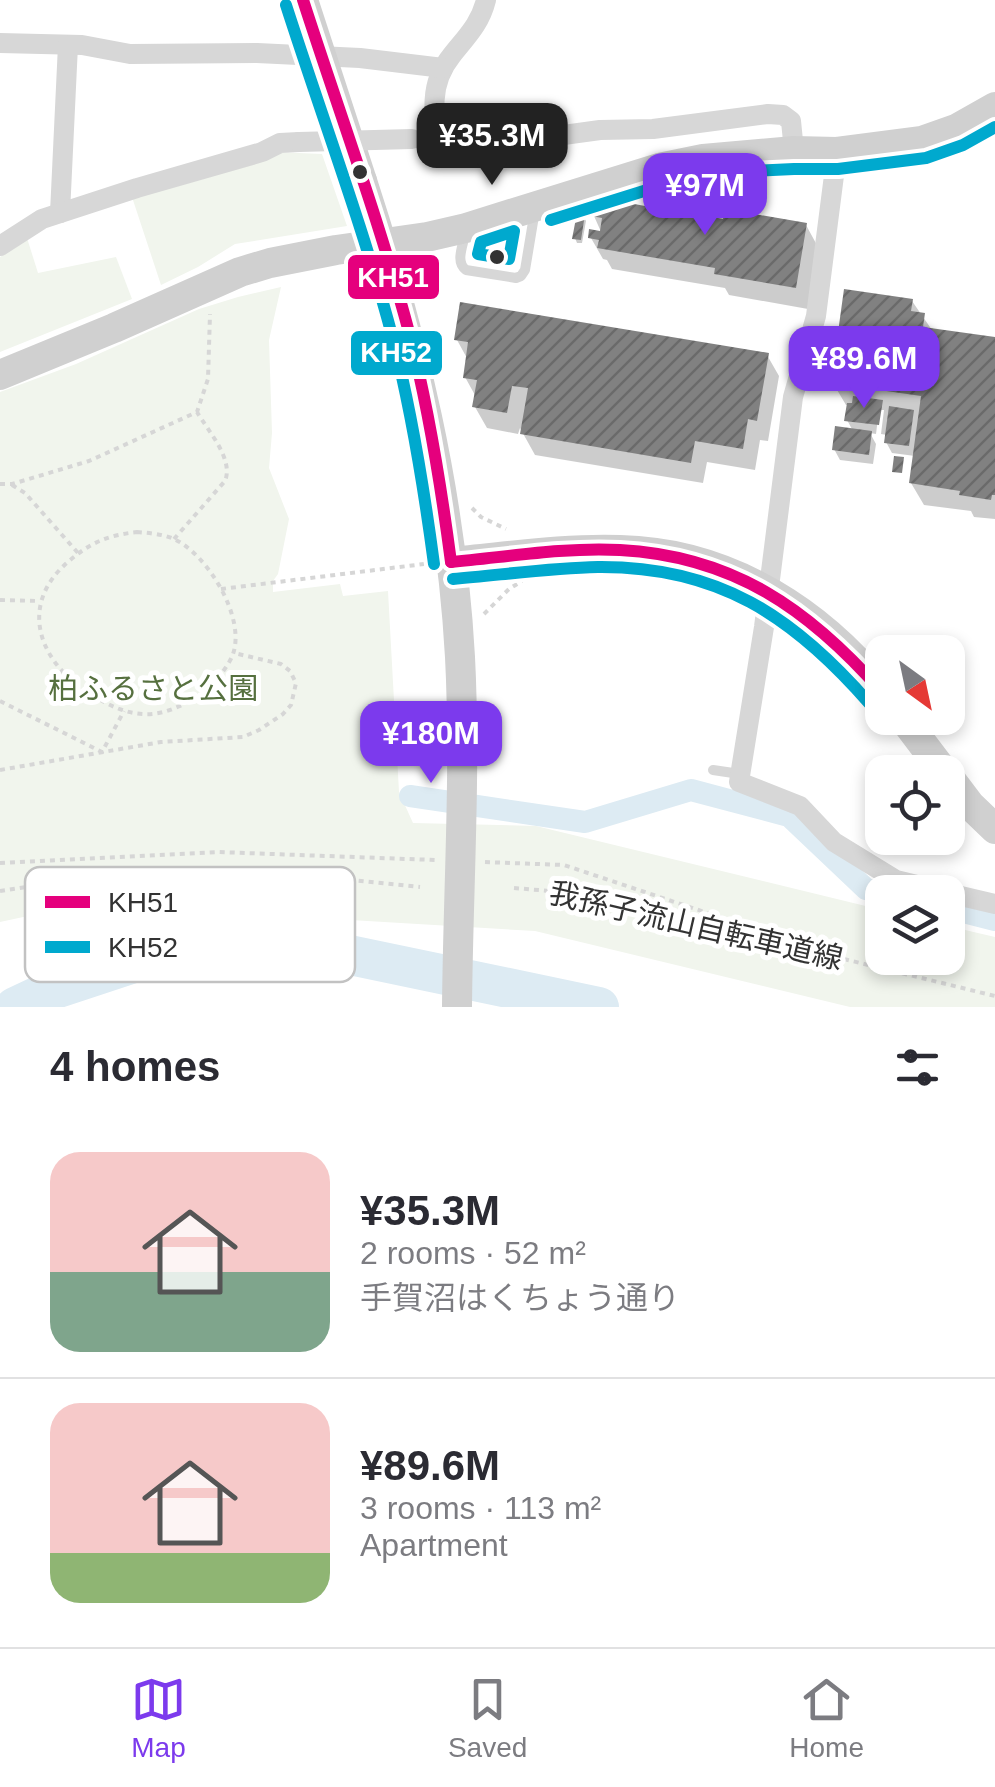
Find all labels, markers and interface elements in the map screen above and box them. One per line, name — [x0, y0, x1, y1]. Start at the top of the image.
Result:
pin: ¥35.3M — [411, 103, 573, 188]
text: ¥35.3M — [439, 117, 545, 153]
pin: ¥97M — [646, 153, 764, 238]
unlabelled marker — [350, 162, 370, 182]
text: ¥97M — [665, 167, 745, 203]
unlabelled marker — [487, 247, 507, 267]
line badge: KH51 — [346, 253, 441, 301]
text: KH51 — [357, 262, 429, 293]
pin: ¥89.6M — [783, 326, 945, 411]
line badge: KH52 — [349, 329, 444, 377]
text: KH52 — [360, 337, 432, 368]
text: ¥89.6M — [811, 340, 917, 376]
north arrow — [865, 635, 965, 735]
map controls — [865, 635, 965, 975]
park label: 柏ふるさと公園 — [48, 672, 258, 705]
pin: ¥180M — [361, 701, 501, 786]
text: ¥180M — [382, 715, 480, 751]
button: locate — [865, 755, 965, 855]
legend — [25, 867, 355, 982]
button: layers — [865, 875, 965, 975]
street label: 我孫子流山自転車道線 — [546, 876, 846, 975]
text: KH51 — [108, 887, 178, 918]
text: KH52 — [108, 932, 178, 963]
icon: filters — [890, 1040, 945, 1095]
text: 4 homes — [50, 1043, 220, 1090]
text: ¥35.3M — [360, 1187, 500, 1234]
icon: home — [130, 1192, 250, 1312]
text: 2 rooms · 52 m² — [360, 1235, 586, 1271]
text: 手賀沼はくちょう通り — [360, 1280, 680, 1316]
text: ¥89.6M — [360, 1442, 500, 1489]
icon: home — [130, 1443, 250, 1563]
text: 3 rooms · 113 m² — [360, 1490, 601, 1526]
text: Apartment — [360, 1527, 508, 1563]
tab: Map — [131, 1672, 186, 1764]
tab: Saved — [448, 1672, 527, 1764]
tab: Home — [789, 1672, 864, 1764]

